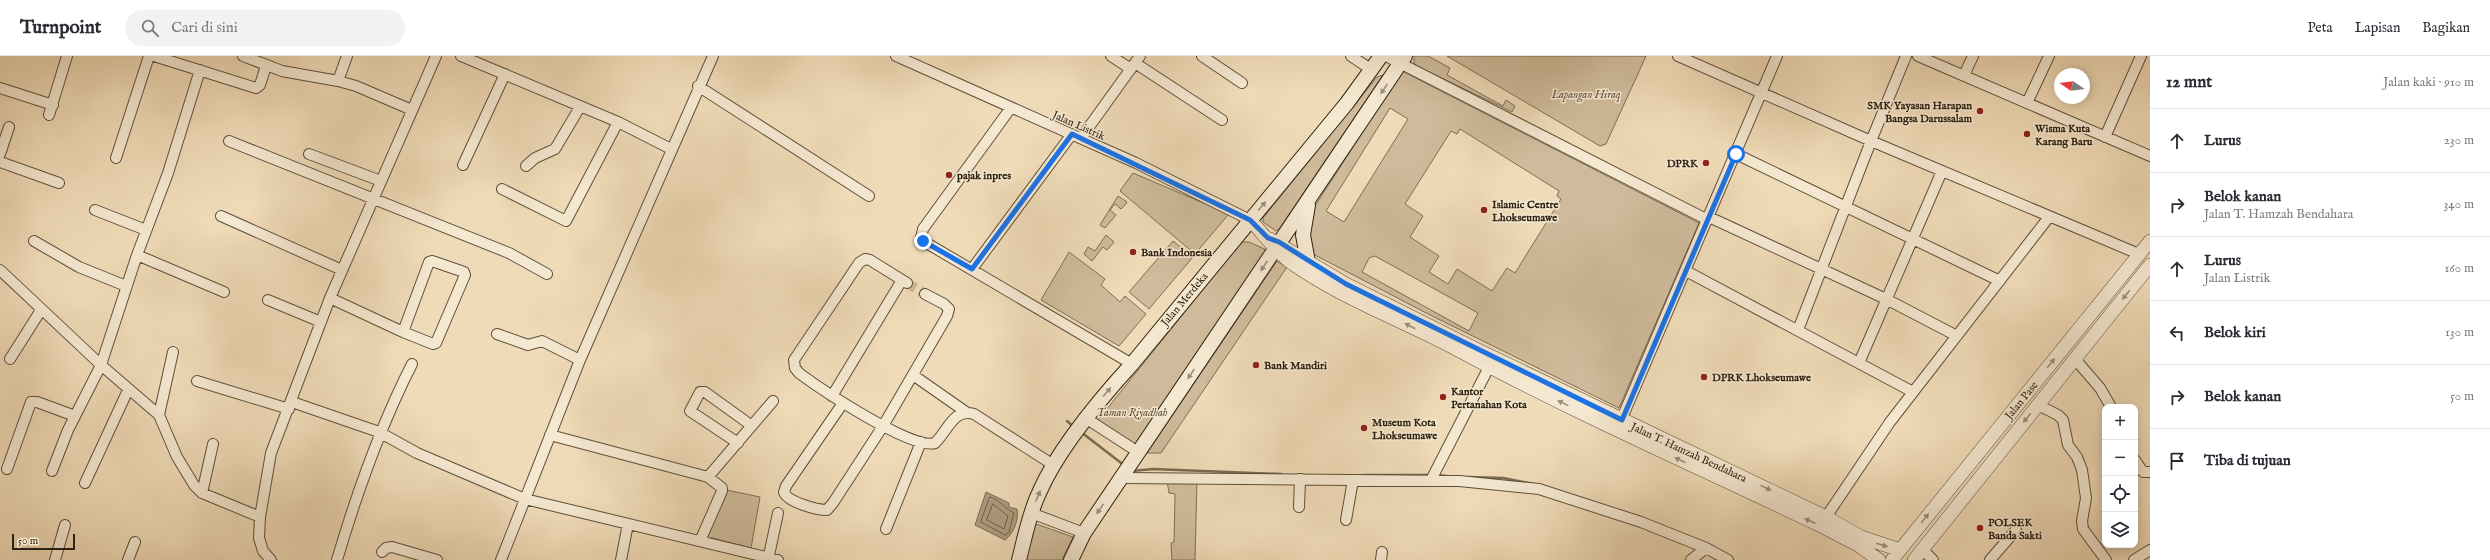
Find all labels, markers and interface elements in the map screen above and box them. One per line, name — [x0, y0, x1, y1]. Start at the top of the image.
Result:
search box — [125, 10, 405, 46]
text: Turnpoint — [20, 16, 101, 40]
icon: search — [139, 17, 161, 39]
text: Cari di sini — [171, 18, 238, 37]
text: Peta — [2307, 19, 2333, 37]
text: Lapisan — [2355, 19, 2400, 37]
text: Bagikan — [2422, 19, 2470, 37]
north arrow — [2054, 68, 2090, 104]
text: 12 mnt — [2166, 72, 2212, 93]
text: Jalan kaki · 910 m — [2383, 74, 2474, 91]
one-way arrow — [1380, 84, 1388, 94]
park label: Lapangan Hiraq — [1551, 88, 1621, 103]
place label: SMK Yayasan Harapan Bangsa Darussalam — [1867, 99, 1972, 126]
marker: SMK Yayasan Harapan Bangsa Darussalam — [1975, 106, 1985, 116]
street label: Jalan Listrik — [1048, 107, 1107, 144]
place label: Wisma Kuta Karang Baru — [2034, 122, 2093, 149]
marker: Wisma Kuta Karang Baru — [2022, 129, 2032, 139]
icon: ahead — [2166, 130, 2188, 152]
text: Lurus — [2204, 131, 2241, 150]
text: 230 m — [2444, 132, 2474, 149]
route start — [1727, 145, 1745, 163]
place label: DPRK — [1667, 157, 1699, 171]
marker: DPRK — [1701, 158, 1711, 168]
place label: pajak inpres — [956, 169, 1011, 183]
marker: pajak inpres — [944, 170, 954, 180]
text: Belok kanan — [2204, 187, 2281, 206]
icon: right — [2166, 194, 2188, 216]
text: 340 m — [2444, 196, 2474, 213]
place label: Islamic Centre Lhokseumawe — [1491, 198, 1559, 225]
one-way arrow — [1257, 200, 1266, 211]
marker: Islamic Centre Lhokseumawe — [1479, 205, 1489, 215]
text: Jalan T. Hamzah Bendahara — [2204, 206, 2353, 223]
route end — [914, 232, 932, 250]
place label: Bank Indonesia — [1141, 246, 1212, 260]
marker: Bank Indonesia — [1128, 247, 1138, 257]
text: Lurus — [2204, 251, 2241, 270]
icon: ahead — [2166, 258, 2188, 280]
text: 160 m — [2444, 260, 2474, 277]
one-way arrow — [1260, 261, 1268, 271]
street label: Jalan Merdeka — [1157, 270, 1211, 331]
text: Jalan Listrik — [2204, 270, 2271, 287]
one-way arrow — [2121, 290, 2130, 301]
one-way arrow — [1404, 322, 1415, 329]
icon: left — [2166, 322, 2188, 344]
text: Belok kiri — [2204, 323, 2266, 342]
text: 130 m — [2445, 324, 2474, 341]
one-way arrow — [2046, 357, 2055, 368]
place label: Bank Mandiri — [1264, 359, 1327, 373]
marker: Bank Mandiri — [1251, 360, 1261, 370]
one-way arrow — [1187, 369, 1195, 379]
place label: DPRK Lhokseumawe — [1712, 371, 1811, 385]
marker: DPRK Lhokseumawe — [1699, 372, 1709, 382]
street label: Jalan Pase — [2001, 379, 2041, 424]
place label: Kantor Pertanahan Kota — [1451, 385, 1527, 412]
one-way arrow — [1103, 386, 1112, 397]
icon: right — [2166, 386, 2188, 408]
text: Belok kanan — [2204, 387, 2281, 406]
text: 50 m — [2450, 388, 2474, 405]
marker: Kantor Pertanahan Kota — [1438, 392, 1448, 402]
one-way arrow — [1557, 400, 1569, 406]
map controls — [2102, 404, 2138, 548]
button: + — [2102, 404, 2138, 440]
park label: Taman Riyadhah — [1097, 406, 1168, 420]
one-way arrow — [2022, 413, 2031, 424]
place label: Museum Kota Lhokseumawe — [1371, 416, 1437, 443]
street label: Jalan T. Hamzah Bendahara — [1627, 419, 1749, 486]
marker: Museum Kota Lhokseumawe — [1359, 423, 1369, 433]
button: − — [2102, 440, 2138, 476]
icon: arrive — [2166, 450, 2188, 472]
text: Tiba di tujuan — [2204, 451, 2291, 470]
one-way arrow — [1674, 456, 1686, 462]
button: locate — [2102, 476, 2138, 512]
one-way arrow — [1760, 485, 1771, 491]
one-way arrow — [1035, 490, 1041, 501]
one-way arrow — [1096, 503, 1104, 514]
button: layers — [2102, 512, 2138, 548]
one-way arrow — [1921, 513, 1929, 524]
place label: POLSEK Banda Sakti — [1988, 516, 2042, 543]
one-way arrow — [1805, 518, 1816, 524]
marker: POLSEK Banda Sakti — [1975, 523, 1985, 533]
scale bar — [12, 532, 75, 551]
text: 50 m — [18, 534, 38, 548]
one-way arrow — [1877, 542, 1889, 548]

